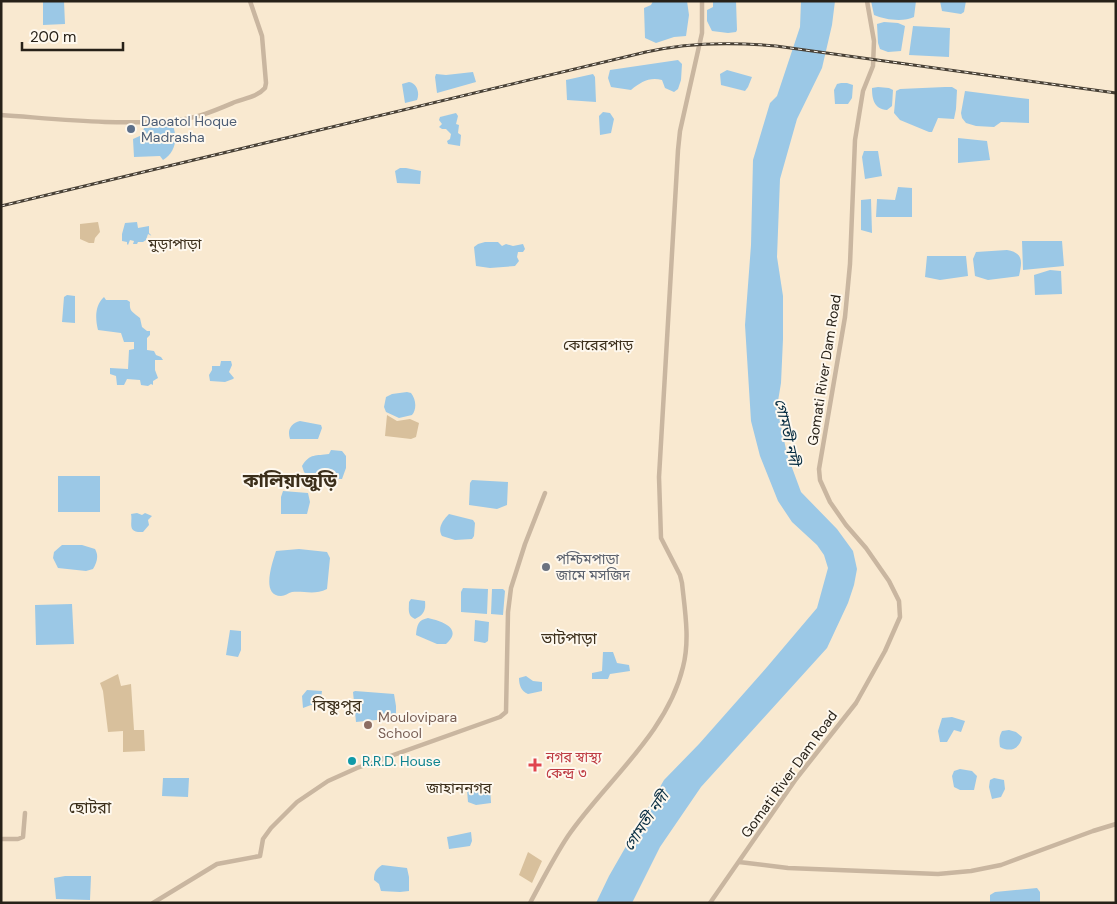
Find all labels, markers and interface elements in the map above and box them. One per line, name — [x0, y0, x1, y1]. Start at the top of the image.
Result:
scale bar — [22, 20, 124, 52]
text: 200 m — [30, 27, 76, 47]
place label: Daoatol Hoque Madrasha — [141, 112, 237, 146]
marker: Daoatol Hoque Madrasha — [125, 123, 137, 135]
district label: মুড়াপাড়া — [147, 234, 203, 254]
street label: Gomati River Dam Road — [803, 293, 845, 447]
district label: কোরেরপাড় — [563, 335, 633, 355]
water label: গোমতী নদী — [770, 397, 805, 470]
district label: কালিয়াজুড়ি — [242, 468, 337, 493]
place label: পশ্চিমপাড়া জামে মসজিদ — [555, 550, 630, 584]
marker: পশ্চিমপাড়া জামে মসজিদ — [540, 561, 552, 573]
district label: ভাটপাড়া — [540, 628, 598, 649]
district label: বিষ্ণুপুর — [312, 695, 362, 716]
street label: Gomati River Dam Road — [737, 707, 841, 841]
place label: Moulovipara School — [378, 708, 457, 742]
marker: Moulovipara School — [362, 719, 374, 731]
place label: নগর স্বাস্থ্য কেন্দ্র ৩ — [545, 748, 602, 782]
place label: R.R.D. House — [362, 752, 441, 770]
marker: R.R.D. House — [346, 755, 358, 767]
marker: নগর স্বাস্থ্য কেন্দ্র ৩ — [528, 758, 542, 772]
district label: জাহাননগর — [425, 778, 493, 798]
water label: গোমতী নদী — [619, 785, 675, 855]
district label: ছোটরা — [69, 797, 112, 818]

